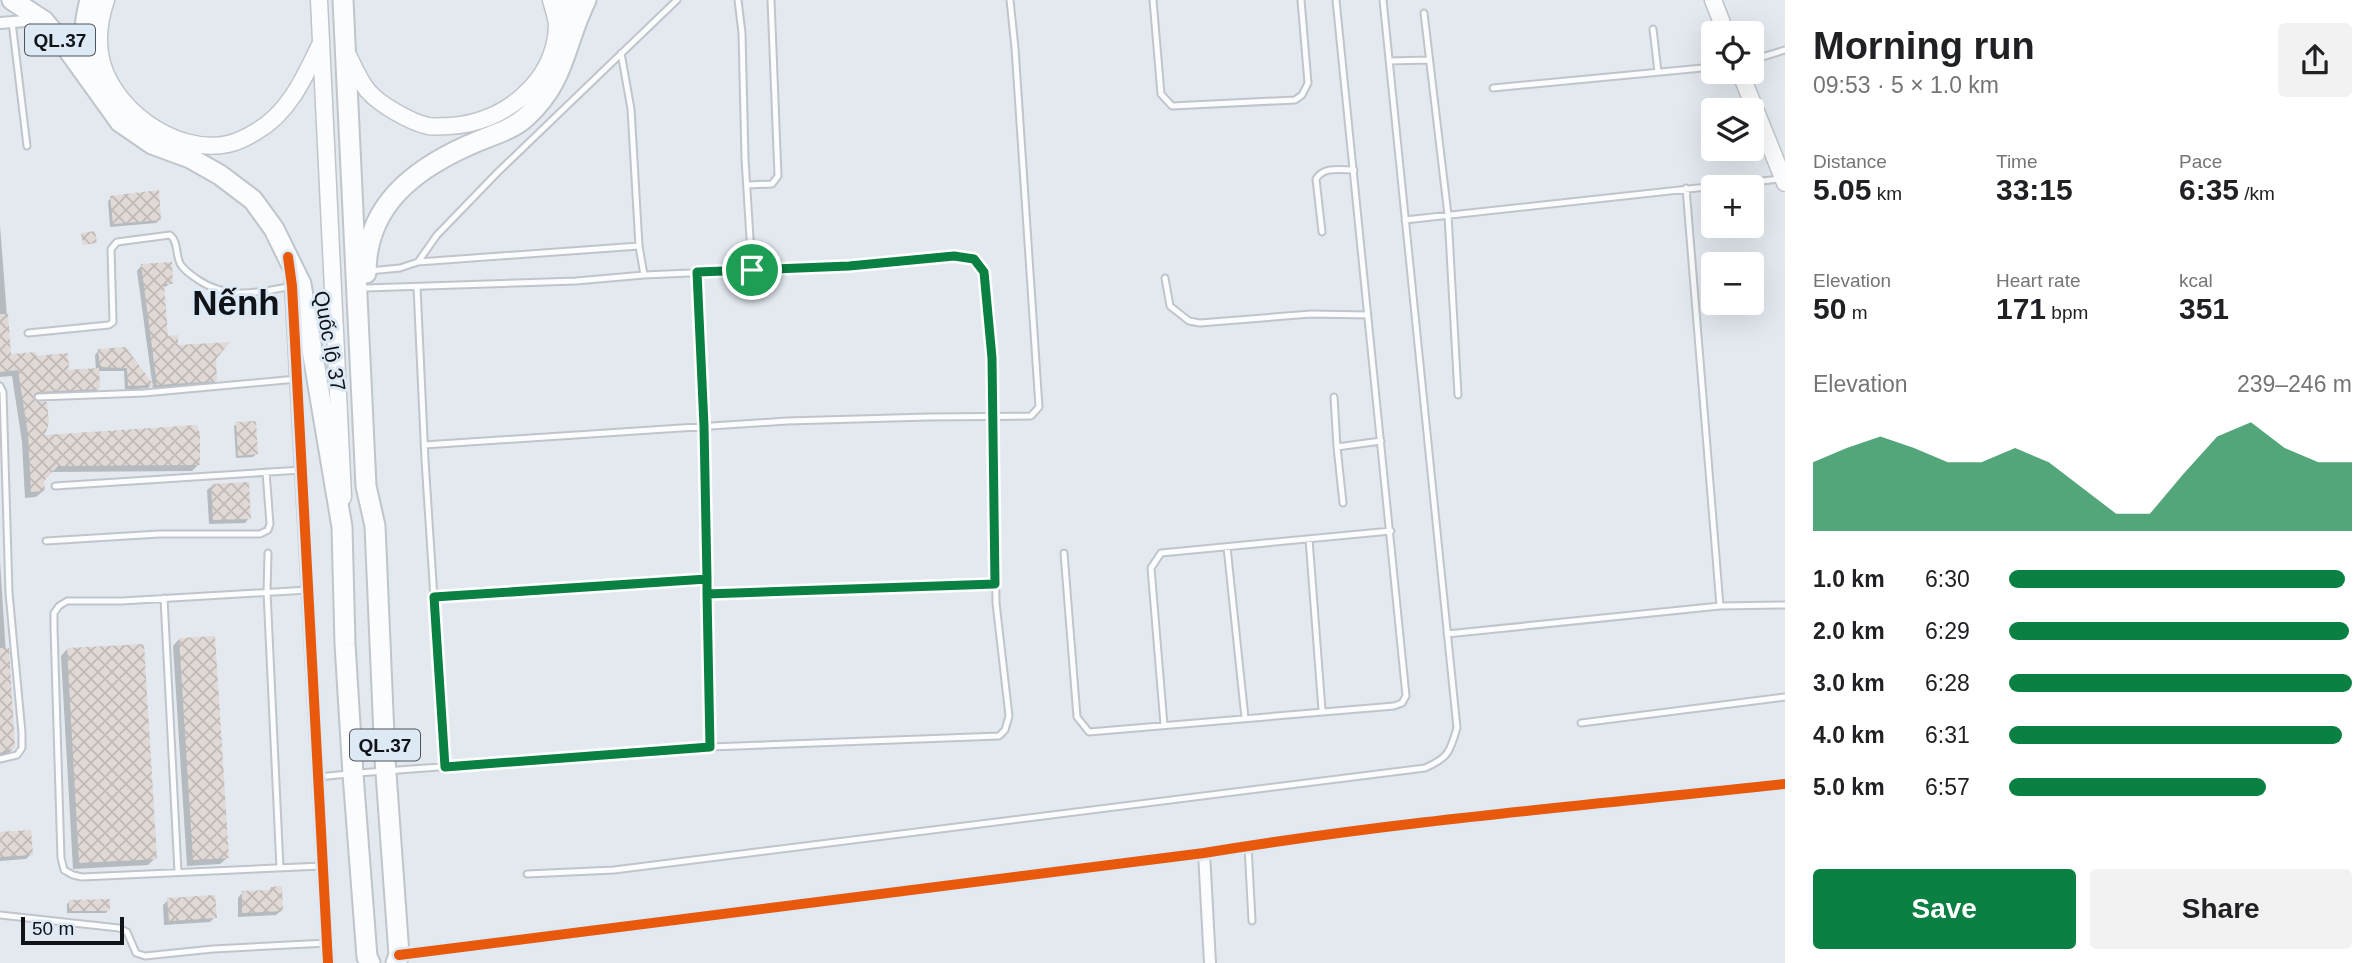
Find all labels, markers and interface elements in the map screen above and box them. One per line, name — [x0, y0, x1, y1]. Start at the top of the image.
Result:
map controls — [1701, 21, 1764, 315]
button: locate — [1701, 21, 1764, 84]
button: share — [2278, 23, 2352, 97]
road number: QL.37 — [25, 24, 95, 56]
text: Morning run — [1813, 25, 2035, 67]
text: 09:53 · 5 × 1.0 km — [1813, 72, 1999, 98]
button: layers — [1701, 98, 1764, 161]
text: Distance — [1813, 151, 1887, 172]
text: Time — [1996, 151, 2038, 172]
text: Pace — [2179, 151, 2222, 172]
text: 5.05 — [1813, 173, 1871, 206]
text: 33:15 — [1996, 173, 2073, 206]
text: 6:35 — [2179, 173, 2239, 206]
button: + — [1701, 175, 1764, 238]
text: km — [1871, 183, 1902, 204]
text: /km — [2239, 183, 2275, 204]
pin — [722, 240, 782, 300]
icon: arrive — [733, 251, 771, 289]
button: − — [1701, 252, 1764, 315]
text: Elevation — [1813, 270, 1891, 291]
text: Heart rate — [1996, 270, 2080, 291]
text: kcal — [2179, 270, 2213, 291]
district label: Nếnh — [192, 283, 280, 322]
street label: Quốc lộ 37 — [310, 289, 350, 393]
text: 50 — [1813, 292, 1846, 325]
text: 171 — [1996, 292, 2046, 325]
text: 351 — [2179, 292, 2229, 325]
text: m — [1846, 302, 1867, 323]
text: bpm — [2046, 302, 2088, 323]
text: Elevation — [1813, 371, 1908, 397]
text: 239–246 m — [2237, 371, 2352, 397]
text: 1.0 km — [1813, 566, 1885, 592]
text: 6:30 — [1925, 566, 1970, 592]
text: 2.0 km — [1813, 618, 1885, 644]
text: 6:29 — [1925, 618, 1970, 644]
text: 3.0 km — [1813, 670, 1885, 696]
text: 6:28 — [1925, 670, 1970, 696]
text: 4.0 km — [1813, 722, 1885, 748]
text: 6:31 — [1925, 722, 1970, 748]
road number: QL.37 — [350, 730, 420, 760]
text: 5.0 km — [1813, 774, 1885, 800]
text: 6:57 — [1925, 774, 1970, 800]
button: Save — [1813, 869, 2076, 949]
button: Share — [2090, 869, 2352, 949]
scale bar — [21, 914, 124, 946]
text: 50 m — [32, 918, 74, 939]

